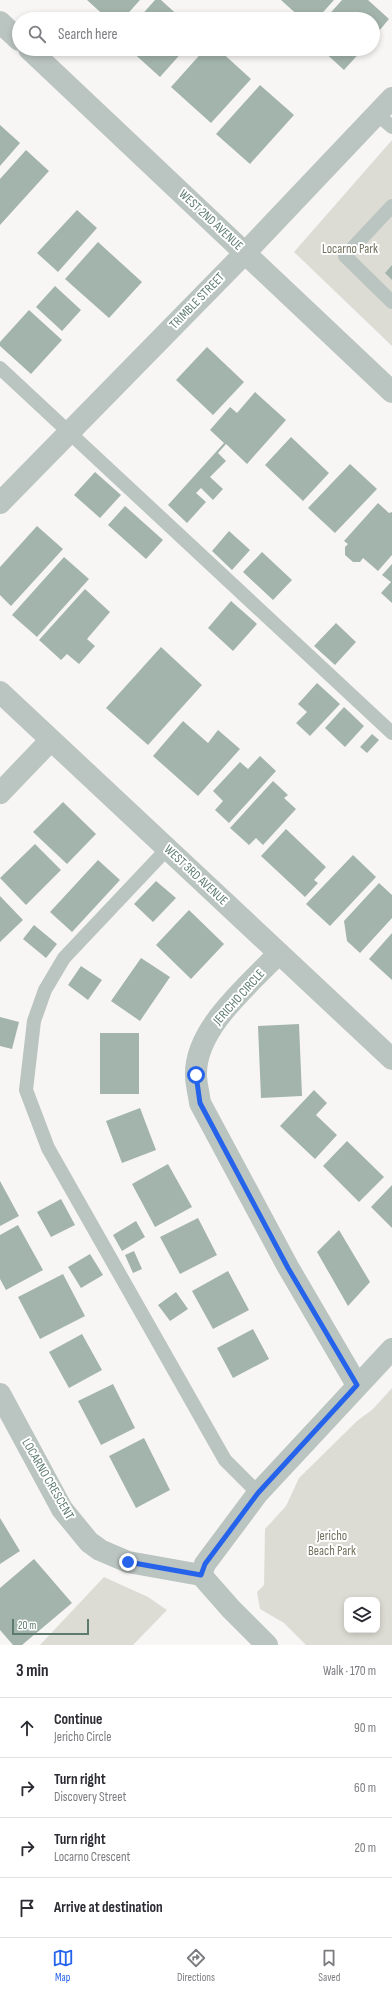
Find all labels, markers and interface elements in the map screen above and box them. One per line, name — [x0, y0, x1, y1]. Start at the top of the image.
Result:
search box — [12, 12, 380, 56]
icon: search — [26, 23, 48, 45]
text: Search here — [58, 25, 118, 44]
street label: WEST 2ND AVENUE — [176, 186, 246, 254]
park label: Locarno Park — [322, 241, 378, 257]
street label: TRIMBLE STREET — [166, 269, 228, 333]
street label: WEST 3RD AVENUE — [161, 841, 231, 909]
street label: JERICHO CIRCLE — [209, 966, 268, 1029]
route start — [187, 1066, 205, 1084]
street label: LOCARNO CRESCENT — [18, 1436, 78, 1522]
park label: Jericho Beach Park — [308, 1528, 356, 1559]
route end — [119, 1553, 137, 1571]
map controls — [344, 1597, 380, 1633]
button: layers — [344, 1597, 380, 1633]
scale bar — [12, 1617, 89, 1636]
text: 20 m — [18, 1619, 36, 1632]
text: 3 min — [16, 1661, 49, 1681]
text: Walk · 170 m — [323, 1663, 376, 1679]
text: Continue — [54, 1710, 103, 1729]
icon: ahead — [16, 1717, 38, 1739]
text: 90 m — [354, 1720, 376, 1736]
text: Jericho Circle — [54, 1729, 111, 1745]
text: Turn right — [54, 1770, 106, 1789]
icon: right — [16, 1777, 38, 1799]
text: 60 m — [354, 1780, 376, 1796]
text: Discovery Street — [54, 1789, 126, 1805]
text: Turn right — [54, 1830, 106, 1849]
icon: right — [16, 1837, 38, 1859]
text: 20 m — [354, 1840, 376, 1856]
text: Locarno Crescent — [54, 1849, 131, 1865]
icon: arrive — [16, 1897, 38, 1919]
text: Arrive at destination — [54, 1898, 163, 1917]
tab: Map — [52, 1947, 74, 1984]
tab: Directions — [177, 1947, 215, 1984]
tab: Saved — [318, 1947, 340, 1984]

